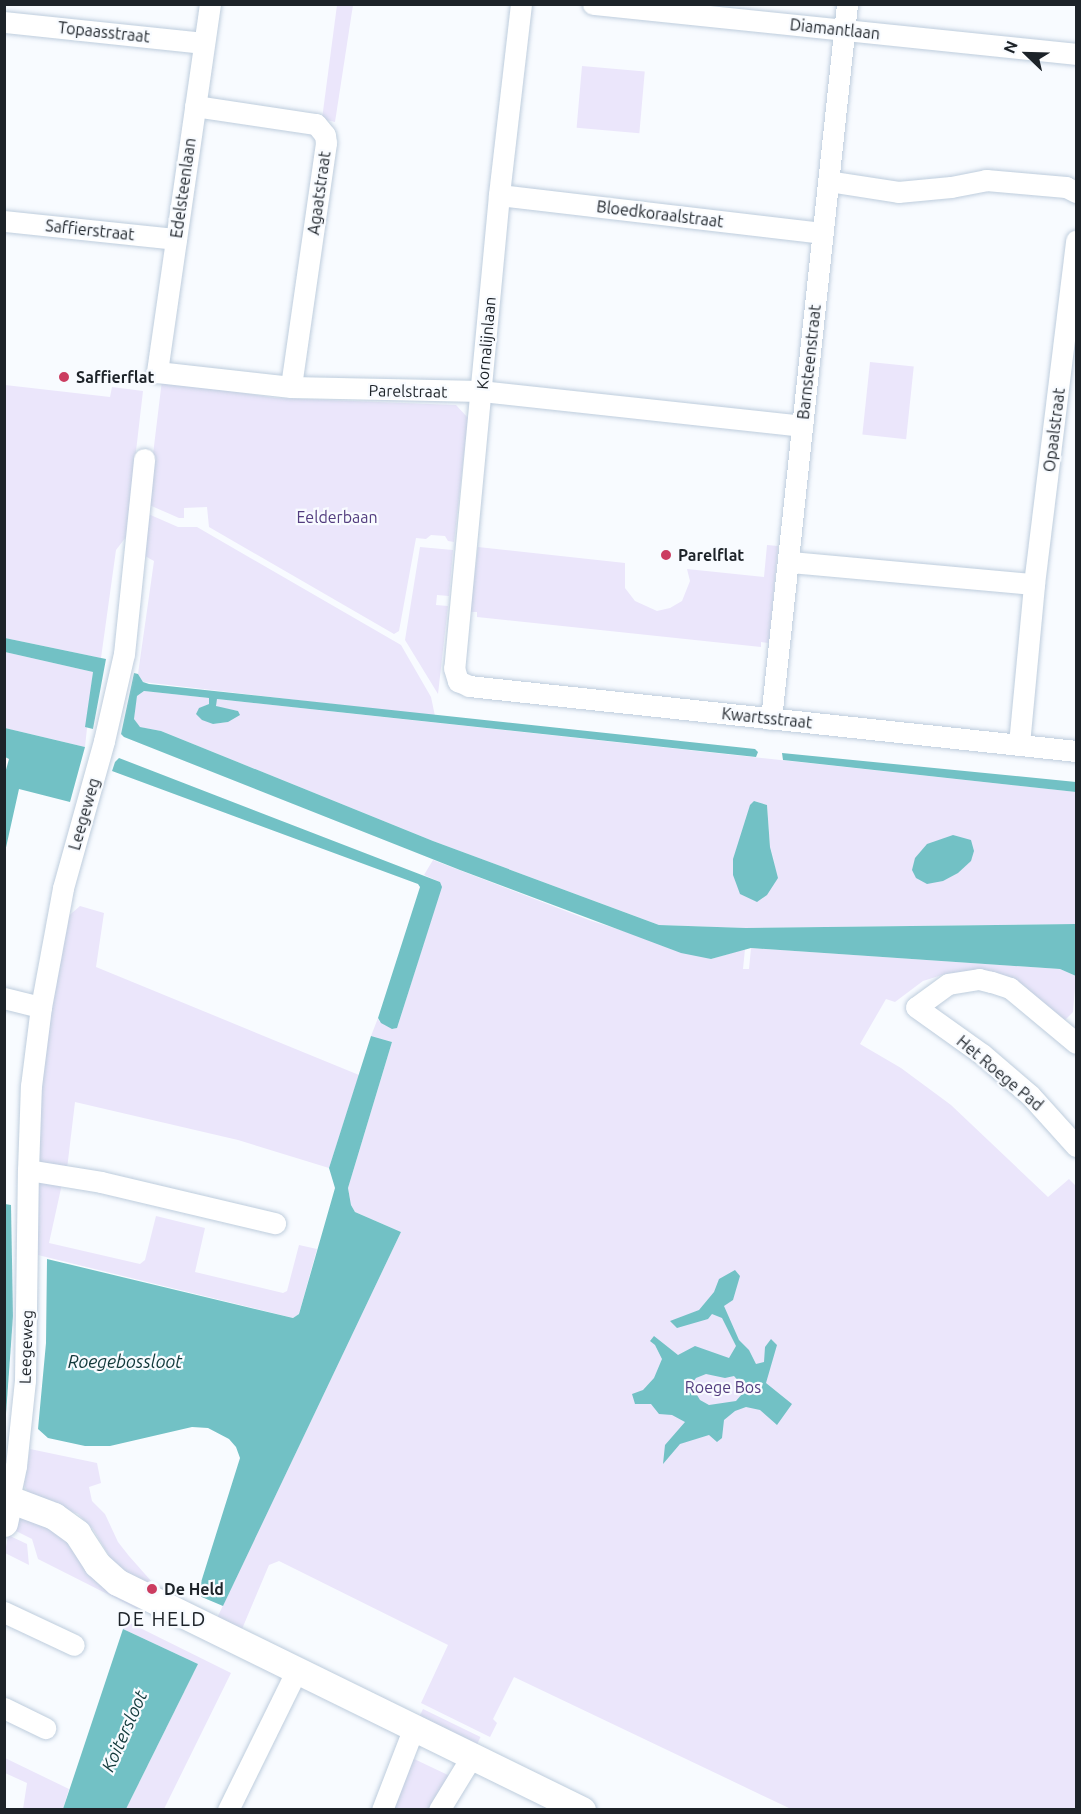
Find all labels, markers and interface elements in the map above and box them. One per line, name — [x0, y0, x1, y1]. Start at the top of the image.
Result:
street label: Diamantlaan — [789, 15, 881, 43]
street label: Topaasstraat — [57, 18, 151, 46]
north arrow — [997, 24, 1057, 84]
text: N — [1000, 38, 1021, 56]
street label: Edelsteenlaan — [166, 137, 200, 239]
street label: Agaatstraat — [304, 150, 334, 236]
street label: Bloedkoraalstraat — [595, 197, 725, 231]
street label: Saffierstraat — [44, 216, 136, 244]
street label: Kornalijnlaan — [472, 296, 500, 390]
street label: Barnsteenstraat — [793, 304, 825, 420]
place label: Saffierflat — [76, 367, 154, 387]
marker: Saffierflat — [57, 370, 71, 384]
street label: Parelstraat — [368, 381, 448, 401]
street label: Opaalstraat — [1039, 387, 1069, 473]
park label: Eelderbaan — [296, 507, 378, 527]
place label: Parelflat — [678, 545, 744, 565]
marker: Parelflat — [659, 548, 673, 562]
street label: Kwartsstraat — [721, 704, 813, 732]
street label: Leegeweg — [65, 776, 103, 852]
street label: Het Roege Pad — [953, 1031, 1047, 1115]
street label: Leegeweg — [15, 1310, 37, 1384]
water label: Roegebossloot — [68, 1350, 182, 1372]
park label: Roege Bos — [685, 1377, 761, 1397]
place label: De Held — [164, 1579, 224, 1599]
marker: De Held — [145, 1582, 159, 1596]
district label: DE HELD — [117, 1606, 207, 1630]
water label: Koitersloot — [97, 1687, 151, 1775]

